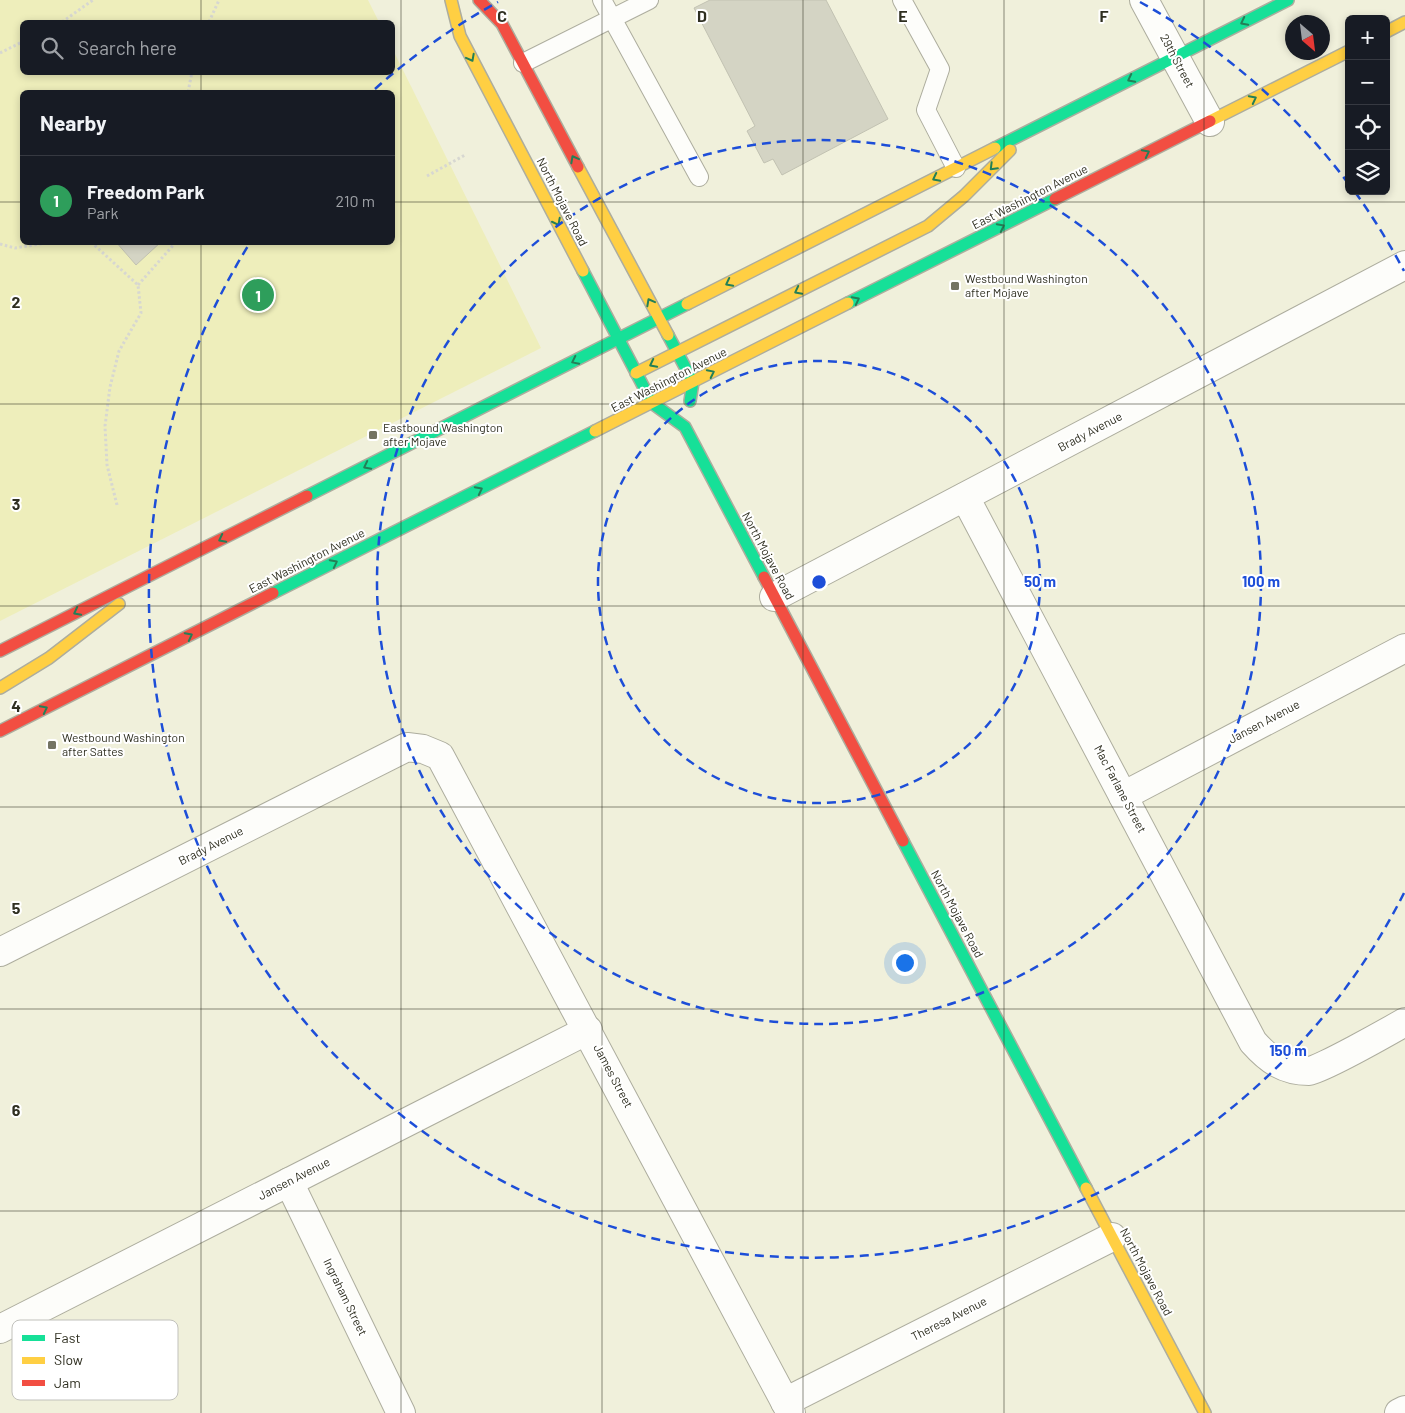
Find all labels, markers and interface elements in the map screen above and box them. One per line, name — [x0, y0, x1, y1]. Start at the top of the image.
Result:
text: C — [497, 6, 507, 25]
text: D — [697, 6, 707, 25]
text: E — [898, 6, 908, 25]
text: F — [1100, 6, 1109, 25]
north arrow — [1285, 15, 1330, 60]
map controls — [1345, 15, 1390, 195]
button: + — [1345, 15, 1390, 60]
one-way arrow — [1240, 16, 1249, 26]
search box — [20, 20, 395, 75]
street label: 29th Street — [1158, 31, 1198, 90]
icon: search — [38, 34, 66, 62]
text: Search here — [78, 36, 177, 59]
one-way arrow — [465, 53, 475, 62]
button: − — [1345, 60, 1390, 105]
one-way arrow — [1127, 73, 1136, 83]
one-way arrow — [1248, 95, 1257, 105]
button: locate — [1345, 105, 1390, 150]
text: Nearby — [40, 110, 106, 135]
one-way arrow — [1141, 149, 1150, 159]
button: layers — [1345, 150, 1390, 195]
street label: North Mojave Road — [535, 155, 591, 248]
one-way arrow — [570, 155, 580, 164]
street label: East Washington Avenue — [969, 161, 1090, 231]
one-way arrow — [989, 161, 998, 170]
one-way arrow — [933, 172, 942, 182]
text: Freedom Park — [87, 180, 205, 203]
text: 1 — [53, 191, 59, 210]
text: 210 m — [336, 191, 375, 210]
text: Park — [87, 203, 118, 222]
one-way arrow — [551, 217, 561, 226]
one-way arrow — [996, 223, 1005, 233]
place label: Westbound Washington after Mojave — [965, 271, 1088, 299]
pin: 1 — [242, 276, 274, 314]
one-way arrow — [725, 277, 734, 287]
marker: Westbound Washington after Mojave — [949, 280, 961, 292]
one-way arrow — [794, 285, 803, 295]
text: 2 — [12, 292, 21, 311]
one-way arrow — [851, 296, 860, 306]
one-way arrow — [646, 299, 656, 308]
street label: East Washington Avenue — [608, 344, 729, 414]
one-way arrow — [571, 355, 580, 365]
one-way arrow — [649, 358, 658, 368]
one-way arrow — [706, 369, 715, 379]
street label: Brady Avenue — [1055, 408, 1124, 454]
place label: Eastbound Washington after Mojave — [383, 420, 503, 448]
marker: Eastbound Washington after Mojave — [367, 429, 379, 441]
one-way arrow — [363, 460, 372, 470]
one-way arrow — [474, 486, 483, 496]
text: 3 — [12, 494, 20, 513]
street label: North Mojave Road — [740, 509, 798, 602]
street label: East Washington Avenue — [246, 525, 367, 595]
one-way arrow — [218, 533, 227, 543]
one-way arrow — [329, 559, 338, 569]
text: 50 m — [1024, 572, 1056, 590]
text: 100 m — [1242, 572, 1280, 590]
centre of rings — [810, 573, 828, 591]
one-way arrow — [73, 606, 82, 616]
one-way arrow — [184, 632, 193, 642]
text: 4 — [11, 696, 21, 715]
street label: Jansen Avenue — [1225, 696, 1302, 746]
one-way arrow — [38, 705, 47, 715]
place label: Westbound Washington after Sattes — [62, 730, 185, 758]
marker: Westbound Washington after Sattes — [46, 739, 58, 751]
street label: Mac Farlane Street — [1092, 742, 1150, 835]
street label: Brady Avenue — [176, 823, 245, 867]
street label: North Mojave Road — [929, 867, 987, 960]
text: 5 — [12, 898, 21, 917]
your location — [892, 950, 918, 976]
street label: James Street — [591, 1041, 637, 1110]
text: 150 m — [1269, 1041, 1307, 1059]
text: 6 — [12, 1100, 21, 1119]
street label: Jansen Avenue — [255, 1154, 332, 1202]
street label: North Mojave Road — [1118, 1225, 1176, 1318]
street label: Ingraham Street — [321, 1256, 371, 1337]
street label: Theresa Avenue — [909, 1293, 989, 1343]
legend — [12, 1320, 178, 1400]
text: Fast — [54, 1329, 80, 1346]
text: Slow — [54, 1351, 83, 1368]
text: Jam — [54, 1374, 81, 1391]

